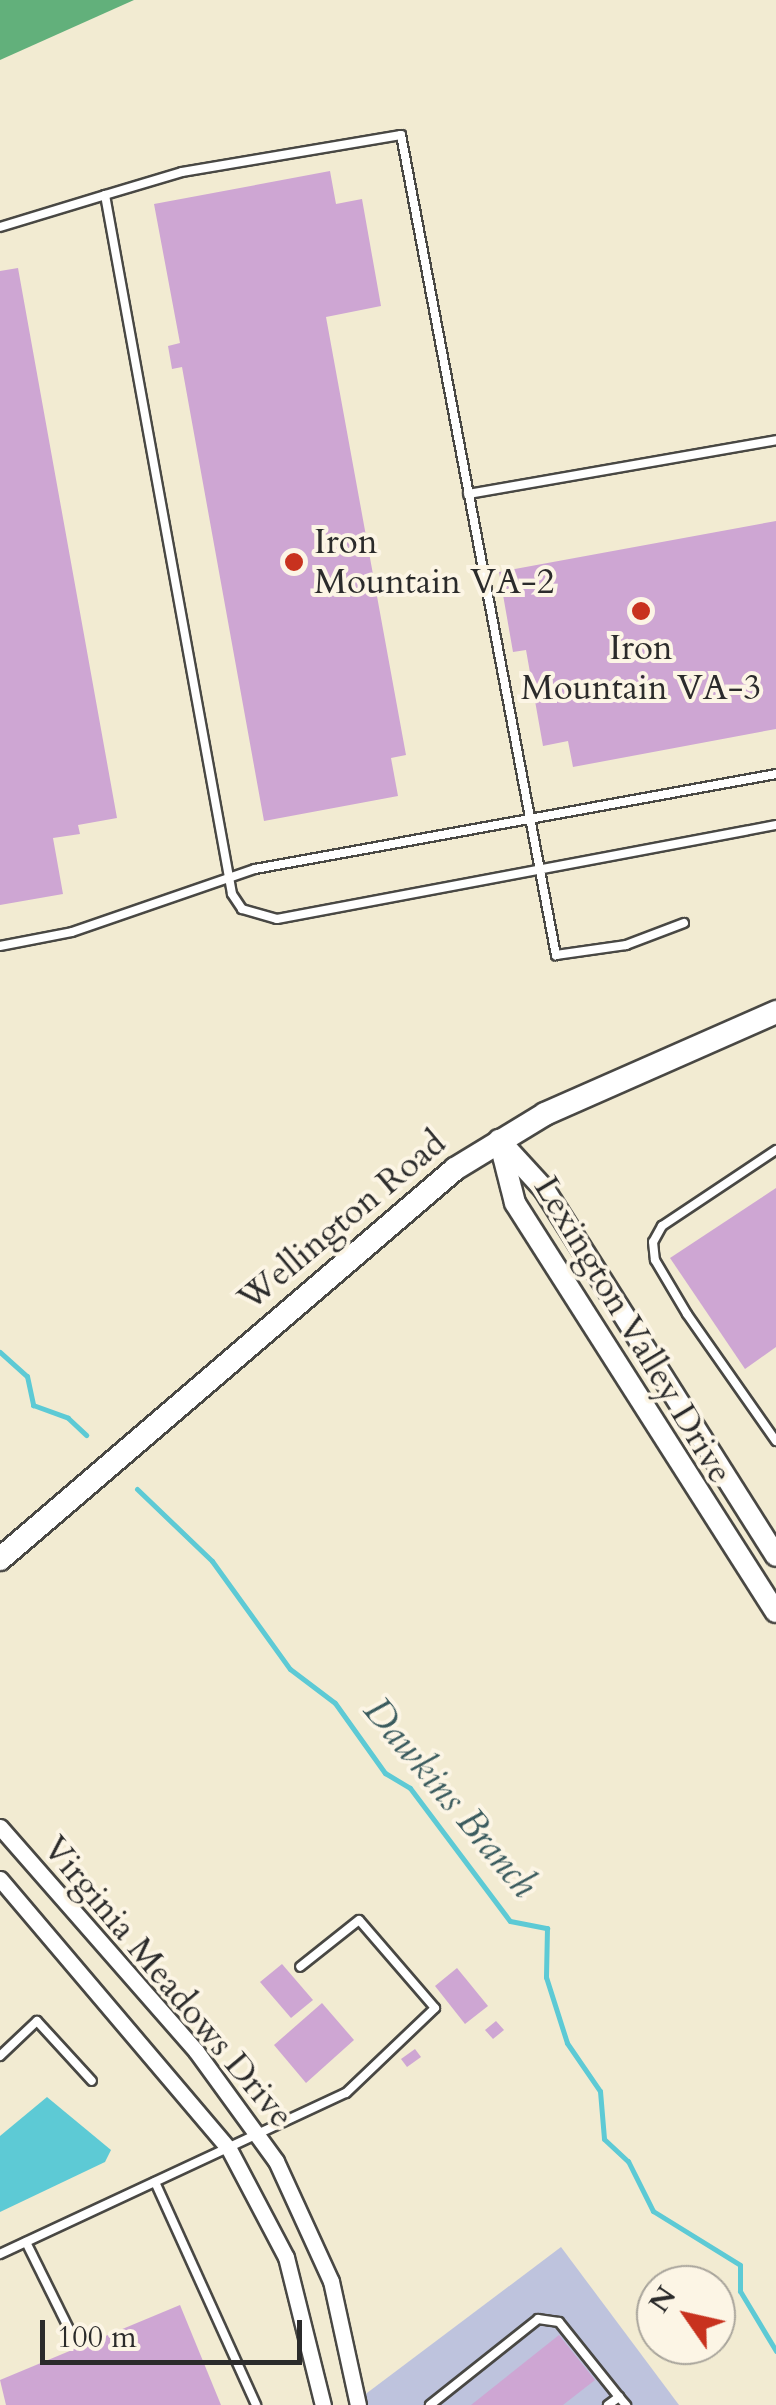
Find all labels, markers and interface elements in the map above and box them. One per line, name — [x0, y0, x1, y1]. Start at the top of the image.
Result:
place label: Iron Mountain VA-2 — [314, 521, 554, 603]
marker: Iron Mountain VA-2 — [283, 551, 305, 573]
marker: Iron Mountain VA-3 — [630, 600, 652, 622]
place label: Iron Mountain VA-3 — [521, 627, 761, 709]
street label: Wellington Road — [230, 1122, 454, 1320]
street label: Lexington Valley Drive — [525, 1169, 741, 1491]
water label: Dawkins Branch — [353, 1689, 547, 1907]
street label: Virginia Meadows Drive — [34, 1828, 302, 2136]
north arrow — [636, 2265, 736, 2365]
text: N — [640, 2279, 685, 2320]
scale bar — [45, 2300, 308, 2362]
text: 100 m — [57, 2317, 137, 2358]

